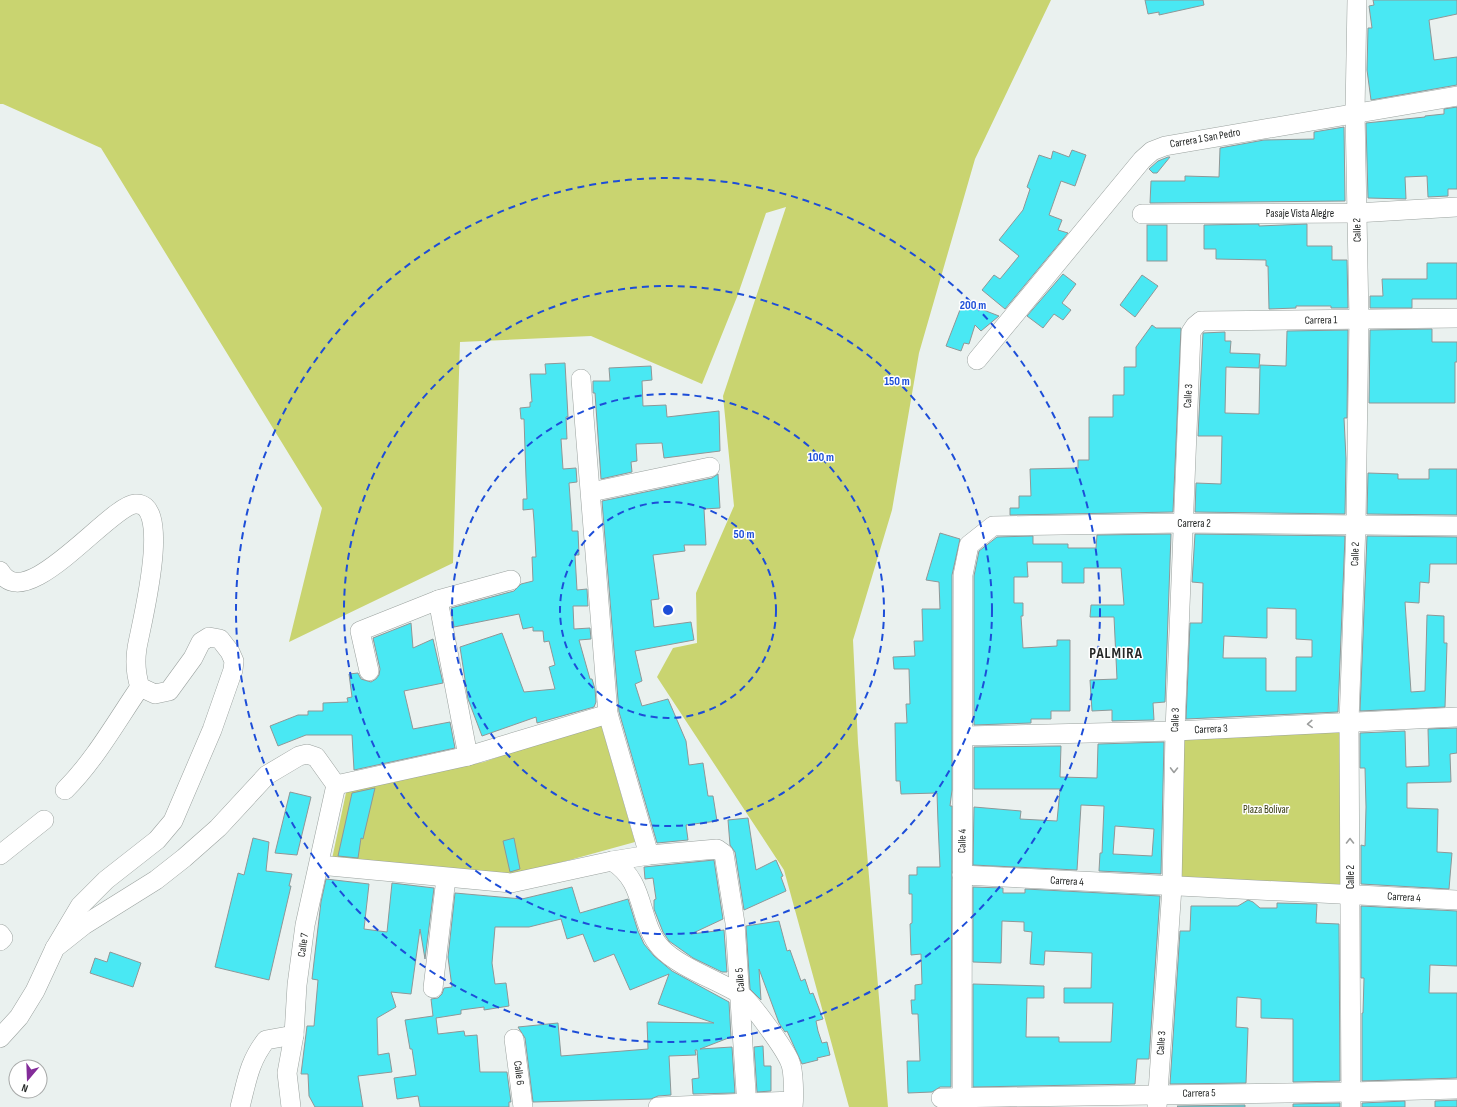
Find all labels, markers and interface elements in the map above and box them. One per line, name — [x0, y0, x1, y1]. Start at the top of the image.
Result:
street label: Carrera 1 San Pedro — [1169, 125, 1242, 151]
street label: Pasaje Vista Alegre — [1266, 207, 1334, 220]
street label: Calle 2 — [1350, 217, 1364, 242]
text: 200 m — [960, 298, 986, 313]
street label: Carrera 1 — [1305, 313, 1338, 327]
text: 150 m — [884, 374, 910, 389]
street label: Calle 3 — [1181, 383, 1195, 408]
text: 100 m — [808, 450, 834, 465]
street label: Carrera 2 — [1177, 517, 1211, 530]
text: 50 m — [734, 527, 754, 542]
street label: Calle 2 — [1348, 541, 1362, 566]
centre of rings — [661, 603, 675, 617]
district label: PALMIRA — [1089, 644, 1143, 663]
street label: Calle 3 — [1168, 707, 1182, 732]
one-way arrow — [1307, 719, 1313, 728]
street label: Carrera 3 — [1194, 722, 1228, 736]
one-way arrow — [1170, 767, 1178, 773]
park label: Plaza Bolívar — [1243, 803, 1289, 816]
street label: Calle 4 — [955, 828, 969, 853]
one-way arrow — [1346, 838, 1354, 844]
street label: Calle 2 — [1344, 864, 1357, 889]
street label: Carrera 4 — [1050, 874, 1084, 888]
street label: Carrera 4 — [1387, 890, 1421, 904]
street label: Calle 7 — [295, 932, 311, 958]
street label: Calle 5 — [732, 967, 748, 993]
street label: Calle 3 — [1154, 1030, 1168, 1056]
north arrow — [8, 1059, 48, 1099]
street label: Calle 6 — [511, 1060, 527, 1086]
text: N — [20, 1081, 30, 1095]
street label: Carrera 5 — [1182, 1086, 1216, 1100]

